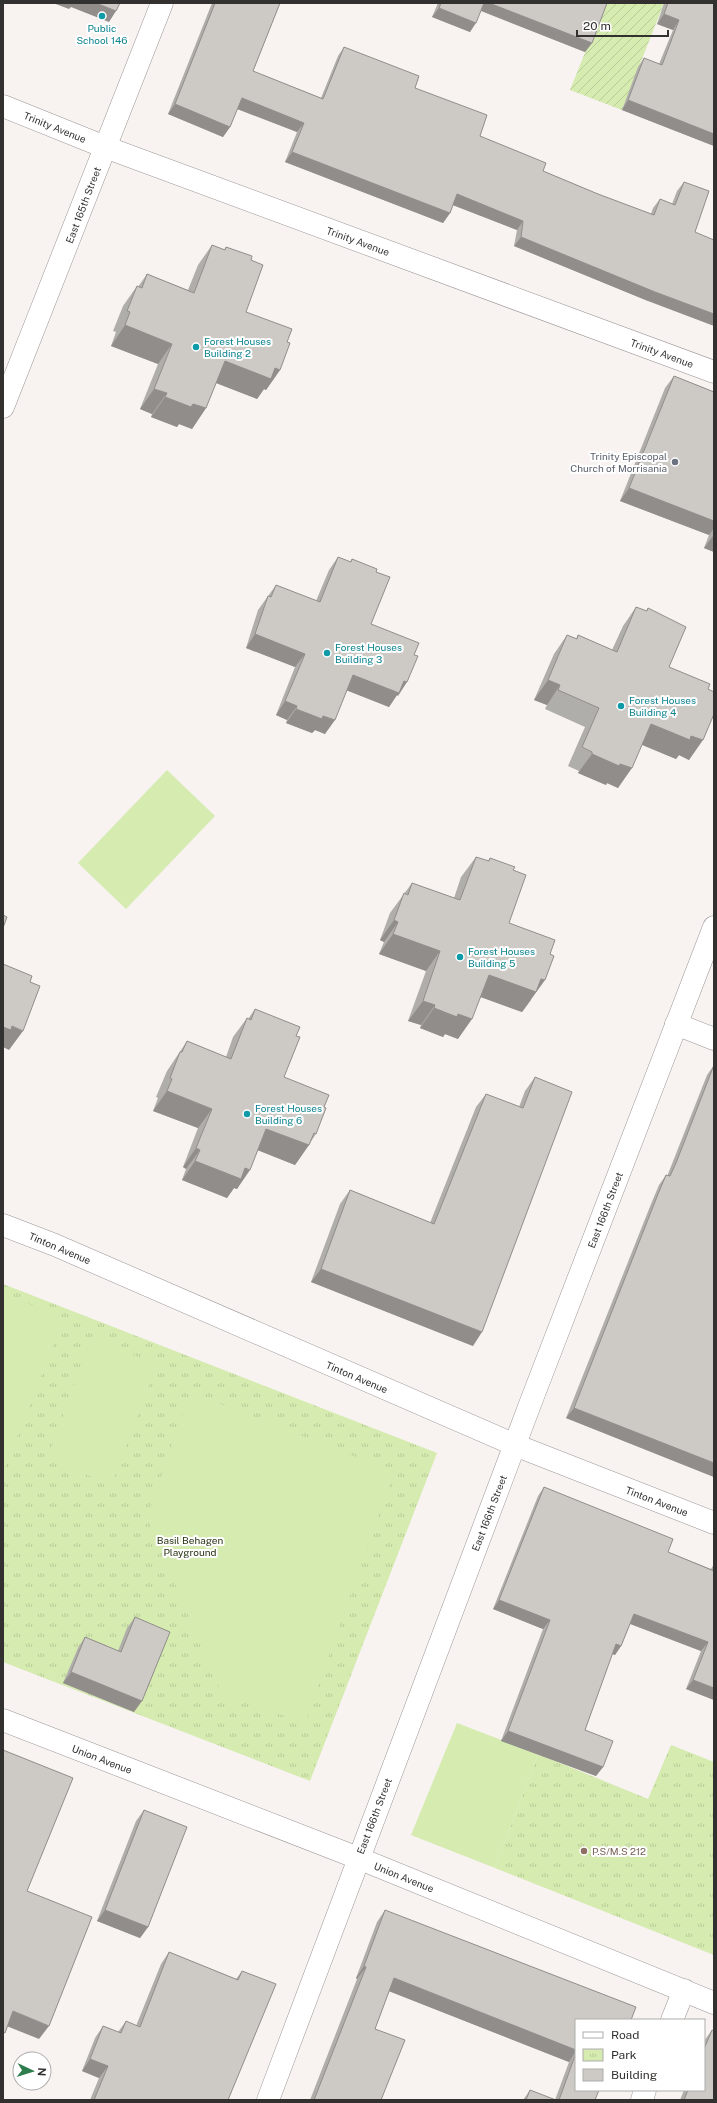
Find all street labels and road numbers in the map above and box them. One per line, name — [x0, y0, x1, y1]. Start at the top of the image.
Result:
street label: Trinity Avenue — [22, 109, 88, 145]
street label: East 165th Street — [63, 165, 103, 245]
street label: Trinity Avenue — [325, 224, 392, 258]
street label: Trinity Avenue — [629, 336, 696, 370]
street label: East 166th Street — [585, 1170, 625, 1250]
street label: Tinton Avenue — [27, 1230, 93, 1267]
street label: Tinton Avenue — [324, 1359, 390, 1396]
street label: East 166th Street — [469, 1473, 509, 1553]
street label: Tinton Avenue — [624, 1484, 690, 1519]
street label: Union Avenue — [70, 1742, 134, 1776]
street label: East 166th Street — [354, 1776, 394, 1856]
street label: Union Avenue — [372, 1860, 436, 1895]

